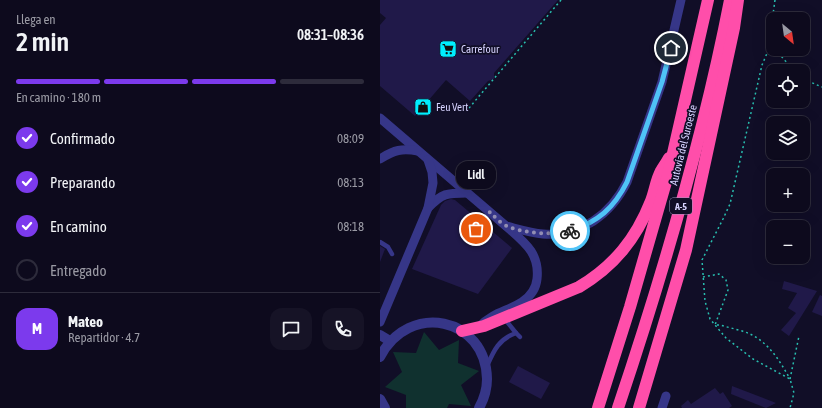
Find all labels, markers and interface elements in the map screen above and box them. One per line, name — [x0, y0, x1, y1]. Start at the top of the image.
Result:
text: Llega en — [16, 12, 56, 27]
north arrow — [766, 12, 810, 56]
map controls — [766, 12, 810, 264]
text: 08:31–08:36 — [297, 26, 364, 43]
text: 2 min — [16, 27, 69, 57]
pin — [654, 31, 688, 65]
icon: home — [660, 37, 682, 59]
supermarket icon: Carrefour — [438, 39, 458, 59]
place label: Carrefour — [461, 43, 500, 55]
button: locate — [766, 64, 810, 108]
text: En camino · 180 m — [16, 90, 101, 105]
shop icon: Feu Vert — [413, 97, 433, 117]
place label: Feu Vert — [436, 101, 468, 113]
street label: Autovía del Suroeste — [667, 104, 699, 186]
button: layers — [766, 116, 810, 160]
icon: check — [16, 127, 38, 149]
text: Confirmado — [50, 130, 115, 147]
text: 08:09 — [337, 131, 364, 146]
callout: Lidl — [456, 161, 496, 189]
text: Lidl — [467, 167, 485, 182]
button: + — [766, 168, 810, 212]
icon: check — [16, 171, 38, 193]
text: Preparando — [50, 174, 115, 191]
text: 08:13 — [337, 175, 364, 190]
road number: A-5 — [670, 198, 692, 214]
courier — [550, 211, 590, 251]
pin — [459, 212, 493, 246]
icon: check — [16, 215, 38, 237]
text: En camino — [50, 218, 107, 235]
icon: bag — [465, 218, 487, 240]
text: 08:18 — [337, 219, 364, 234]
icon: bike — [559, 220, 581, 242]
button: − — [766, 220, 810, 264]
text: Entregado — [50, 262, 107, 279]
button: chat — [270, 308, 312, 350]
button: phone — [322, 308, 364, 350]
text: Mateo — [68, 313, 103, 330]
text: M — [32, 320, 42, 337]
text: Repartidor · 4.7 — [68, 330, 140, 345]

